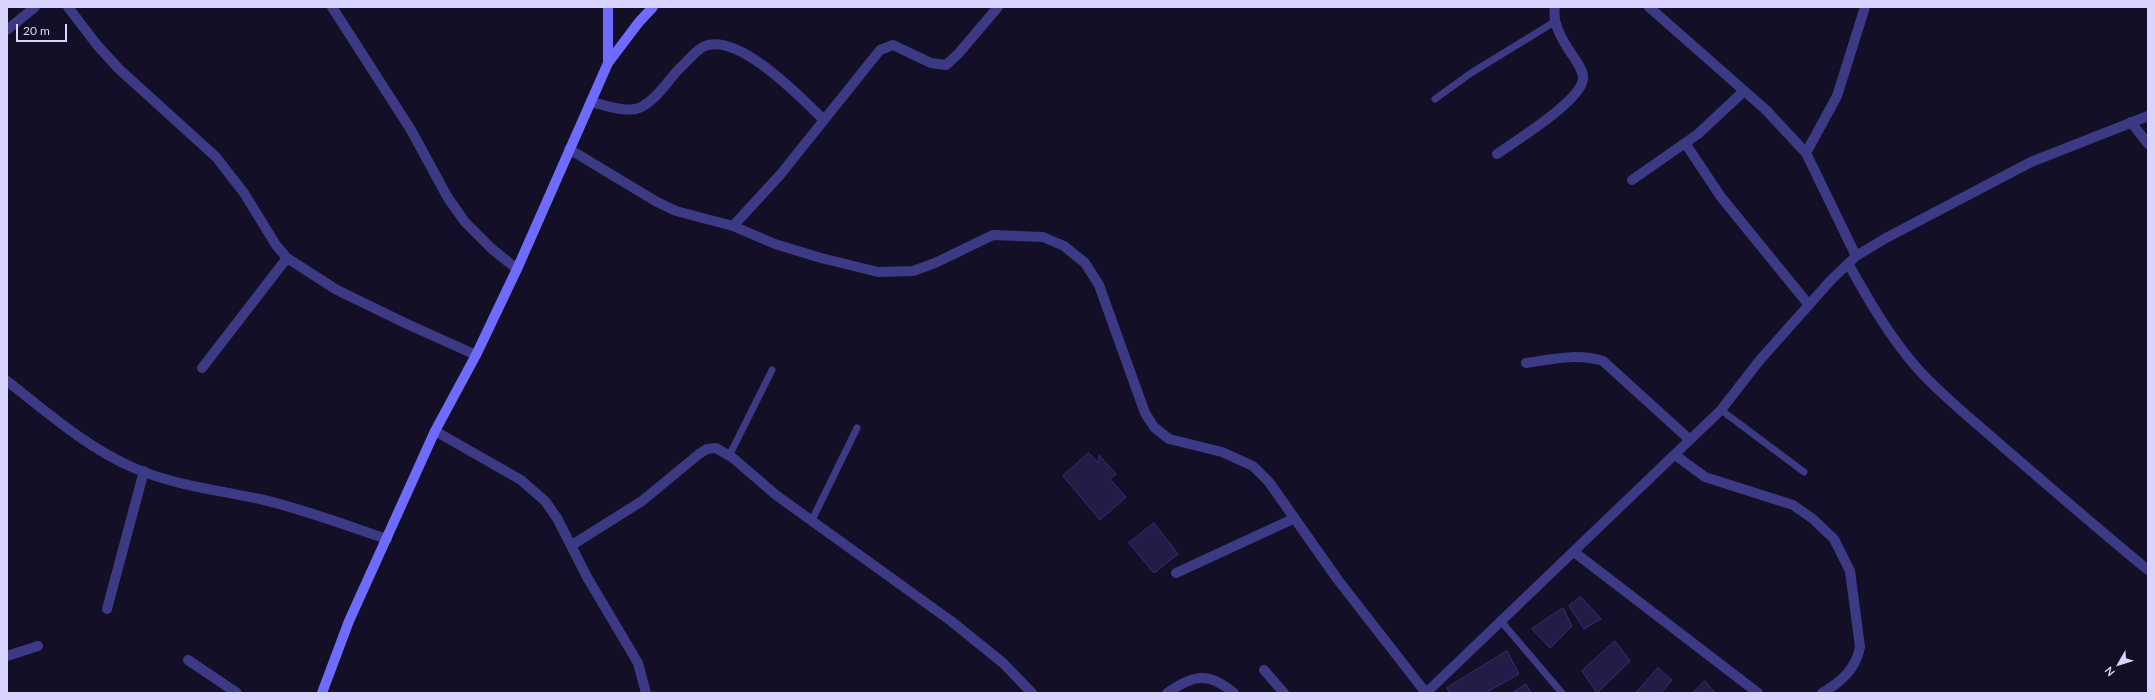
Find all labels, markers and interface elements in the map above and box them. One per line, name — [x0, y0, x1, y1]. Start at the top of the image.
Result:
scale bar — [18, 16, 69, 42]
text: 20 m — [23, 23, 50, 38]
north arrow — [2099, 644, 2139, 684]
text: N — [2102, 664, 2117, 679]

